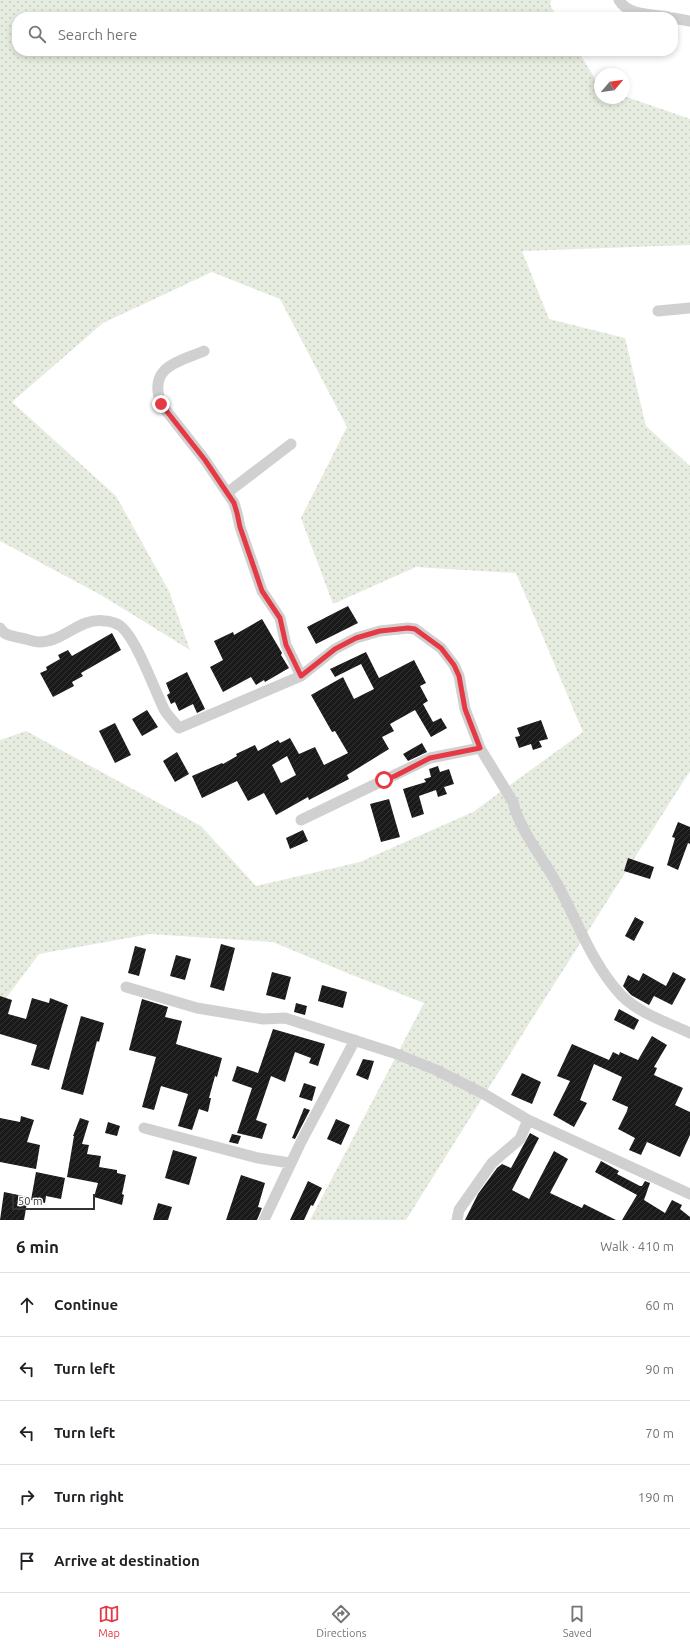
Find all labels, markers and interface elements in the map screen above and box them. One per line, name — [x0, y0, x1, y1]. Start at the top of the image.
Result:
search box — [12, 12, 678, 56]
icon: search — [26, 23, 48, 45]
text: Search here — [58, 26, 137, 43]
north arrow — [594, 68, 630, 104]
route end — [152, 395, 170, 413]
route start — [375, 771, 393, 789]
scale bar — [12, 1192, 95, 1211]
text: 50 m — [18, 1195, 42, 1207]
text: 6 min — [16, 1237, 59, 1256]
text: Walk · 410 m — [600, 1239, 674, 1253]
icon: ahead — [16, 1294, 38, 1316]
text: Continue — [54, 1296, 118, 1313]
text: 60 m — [645, 1298, 674, 1312]
icon: left — [16, 1358, 38, 1380]
text: Turn left — [54, 1360, 115, 1377]
text: 90 m — [645, 1362, 674, 1376]
icon: left — [16, 1422, 38, 1444]
text: Turn left — [54, 1424, 115, 1441]
text: 70 m — [645, 1426, 674, 1440]
icon: right — [16, 1486, 38, 1508]
text: Turn right — [54, 1488, 124, 1505]
text: 190 m — [638, 1490, 674, 1504]
icon: arrive — [16, 1550, 38, 1572]
text: Arrive at destination — [54, 1552, 200, 1569]
tab: Map — [98, 1603, 120, 1639]
tab: Directions — [316, 1603, 366, 1639]
tab: Saved — [563, 1603, 592, 1639]

